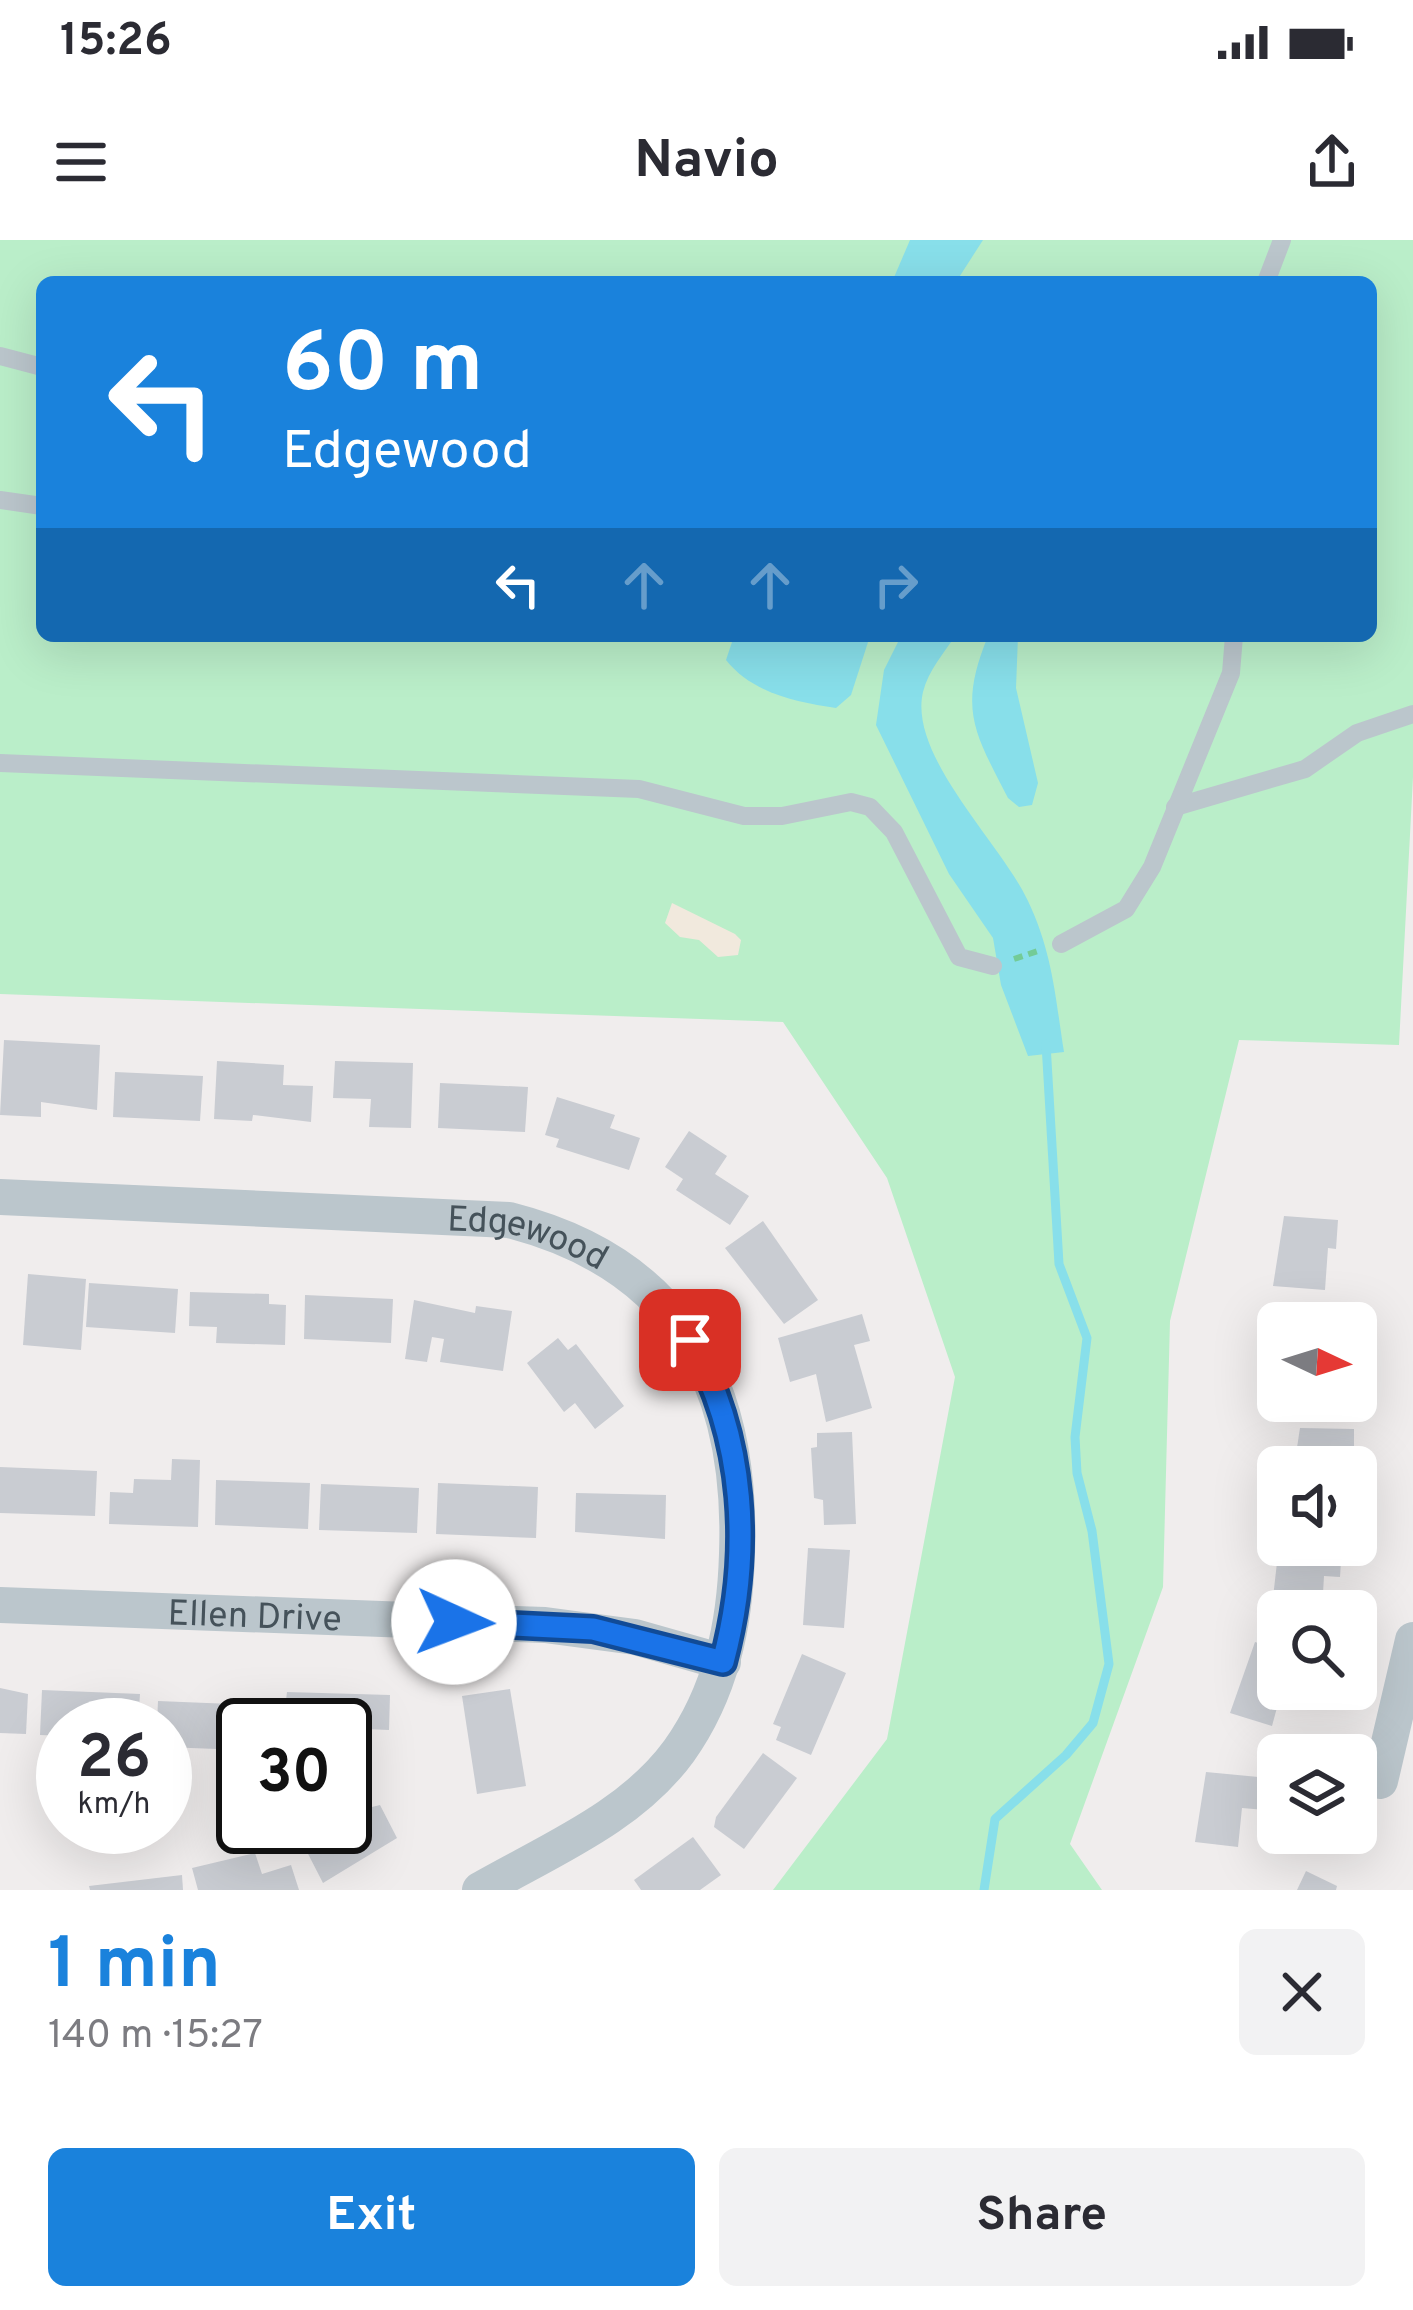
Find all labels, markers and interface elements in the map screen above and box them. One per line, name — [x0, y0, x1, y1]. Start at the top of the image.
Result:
text: 15:26 — [60, 14, 172, 71]
text: Navio — [634, 128, 779, 197]
icon: menu — [48, 129, 114, 195]
icon: share — [1299, 129, 1365, 195]
text: 60 m — [282, 315, 483, 421]
icon: left — [84, 324, 240, 480]
text: Edgewood — [282, 419, 532, 488]
icon: left — [485, 552, 551, 618]
icon: ahead — [611, 552, 677, 618]
icon: ahead — [737, 552, 803, 618]
icon: right — [863, 552, 929, 618]
street label: Edgewood — [446, 1198, 615, 1283]
pin — [639, 1289, 741, 1391]
north arrow — [1257, 1302, 1377, 1422]
map controls — [1257, 1302, 1377, 1854]
icon: arrive — [657, 1307, 723, 1373]
button: sound — [1257, 1446, 1377, 1566]
position arrow — [391, 1559, 517, 1685]
button: search — [1257, 1590, 1377, 1710]
street label: Ellen Drive — [167, 1592, 343, 1645]
speed limit sign: 30 — [216, 1698, 372, 1854]
text: 26 — [77, 1723, 151, 1799]
button: layers — [1257, 1734, 1377, 1854]
text: km/h — [78, 1787, 150, 1824]
text: 1 min — [48, 1922, 221, 2014]
button: close — [1239, 1929, 1365, 2055]
text: 140 m · 15:27 — [48, 2013, 263, 2062]
button: Exit — [48, 2148, 695, 2286]
button: Share — [719, 2148, 1365, 2286]

